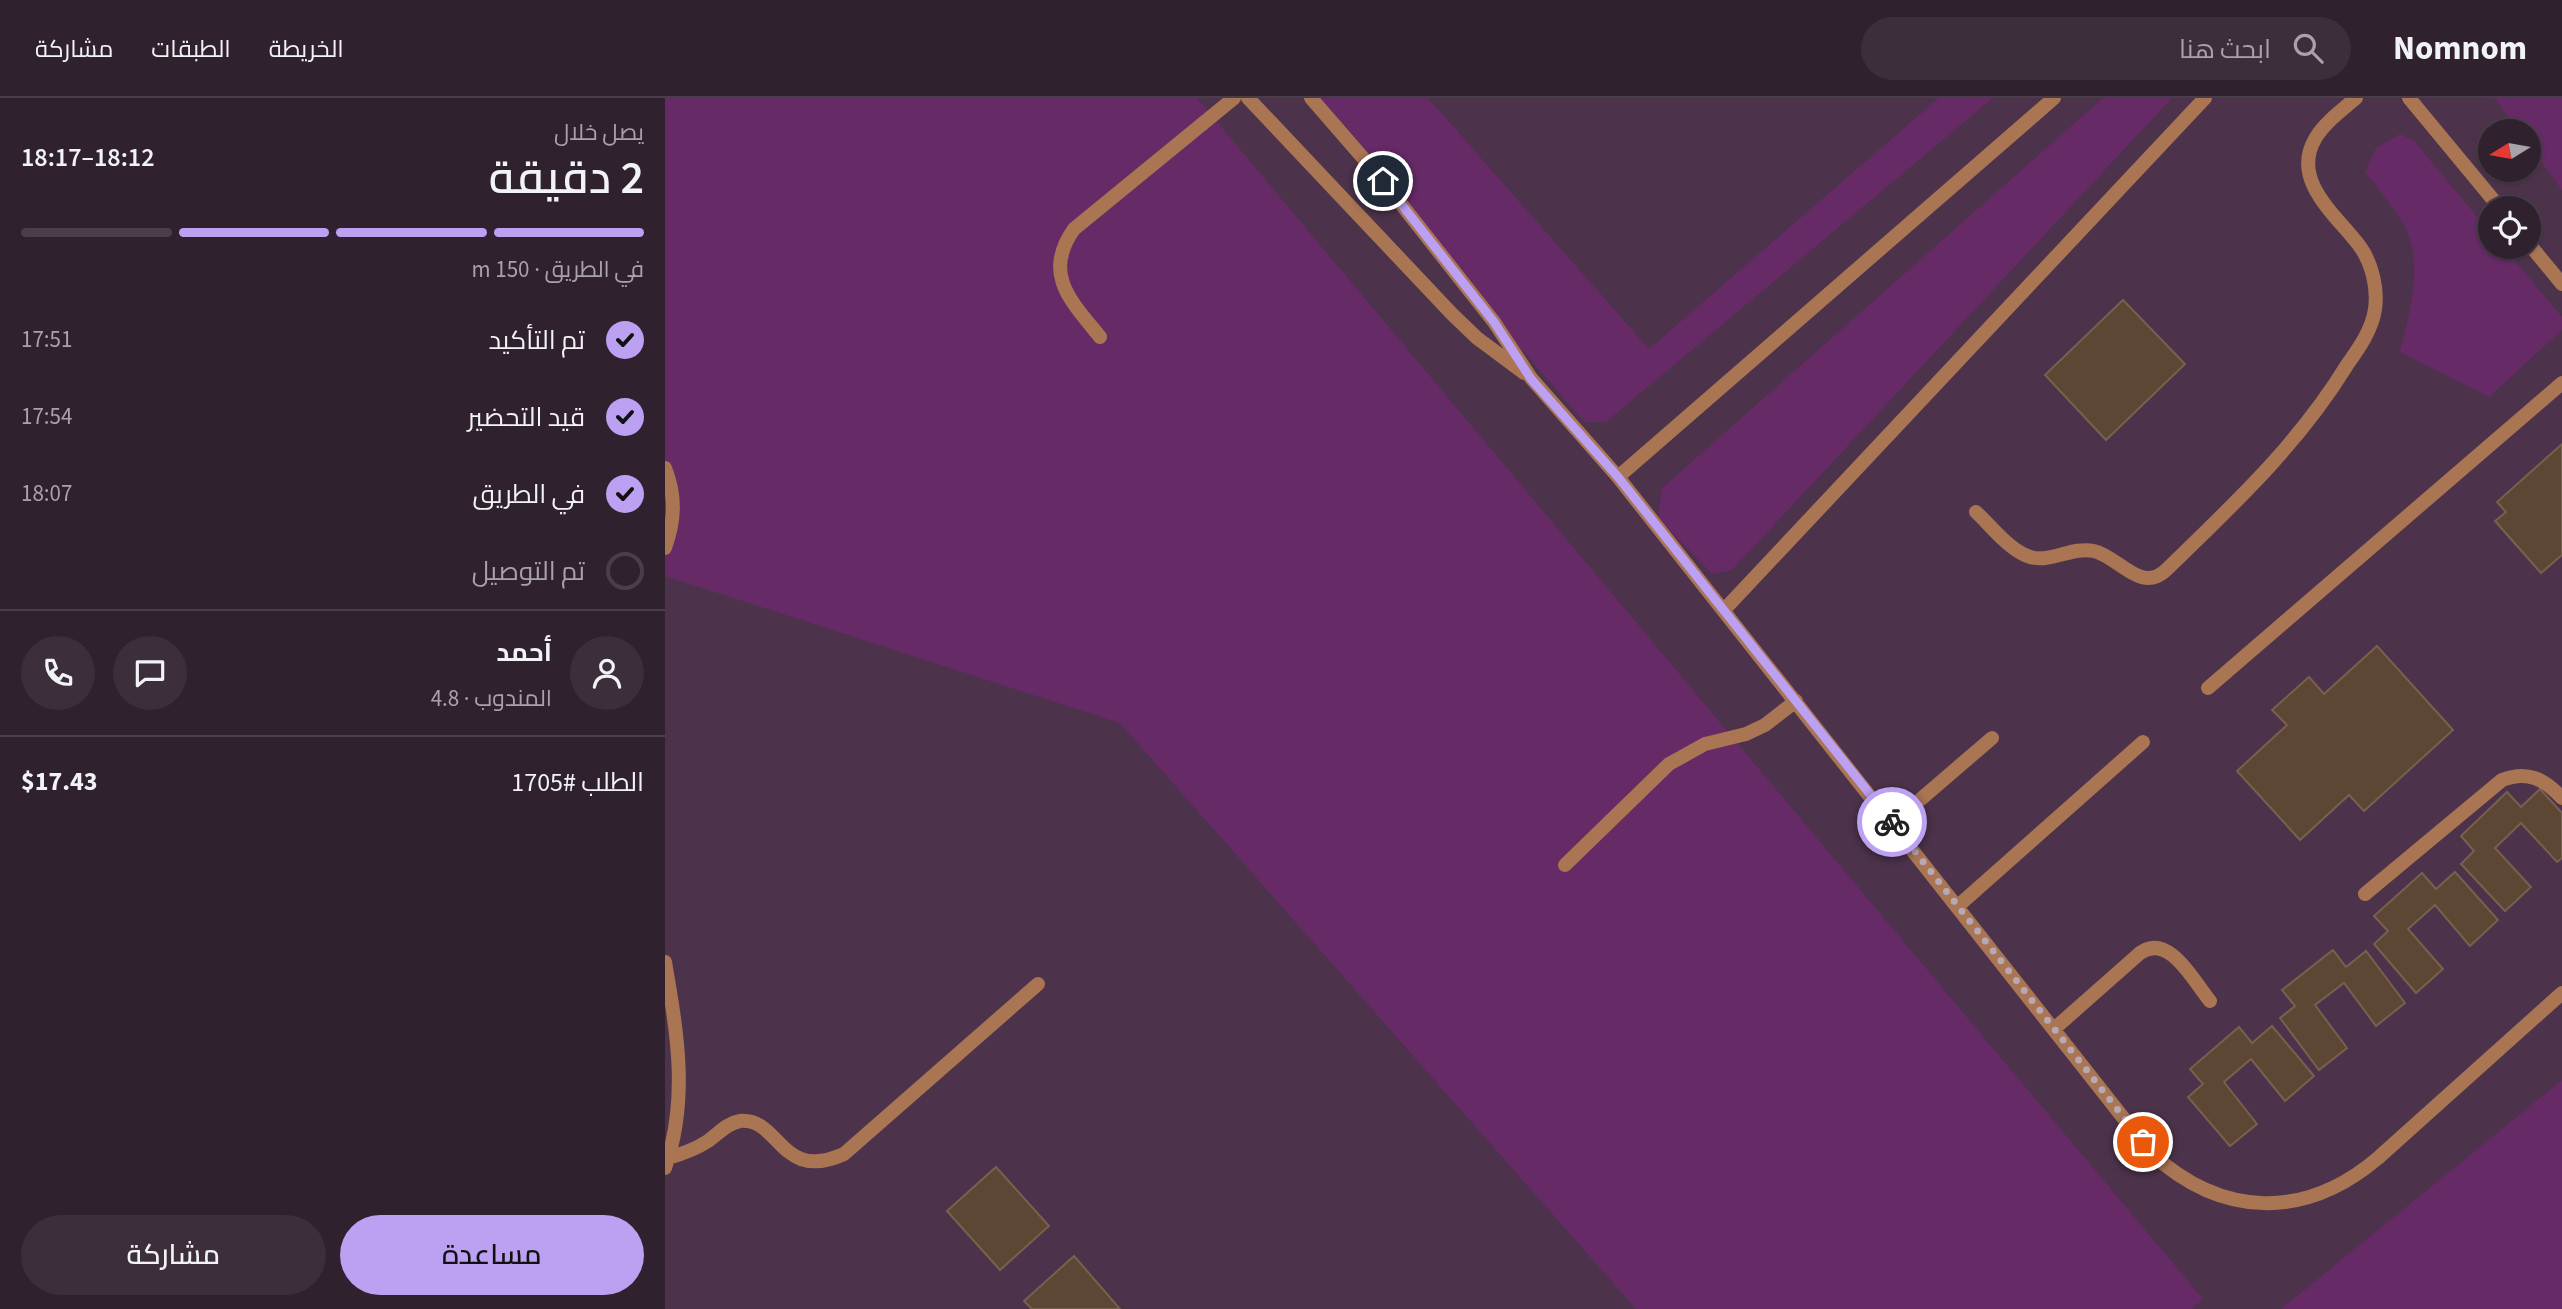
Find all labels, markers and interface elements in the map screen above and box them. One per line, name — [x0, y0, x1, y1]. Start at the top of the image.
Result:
search box — [1861, 17, 2351, 80]
text: Nomnom — [2393, 25, 2527, 72]
icon: search — [2289, 29, 2327, 67]
text: ابحث هنا — [2179, 31, 2271, 68]
text: مشاركة — [35, 32, 113, 67]
text: الطبقات — [151, 32, 231, 67]
text: الخريطة — [269, 32, 344, 67]
text: يصل خلال — [554, 116, 644, 149]
north arrow — [2478, 119, 2541, 182]
map controls — [2478, 119, 2541, 259]
text: 18:12–18:17 — [21, 139, 155, 176]
text: 2 دقيقة — [489, 146, 644, 211]
pin — [1353, 151, 1413, 211]
icon: home — [1364, 162, 1402, 200]
button: locate — [2478, 196, 2541, 259]
text: في الطريق · 150 m — [472, 253, 644, 286]
icon: check — [606, 321, 644, 359]
text: تم التأكيد — [488, 322, 585, 359]
text: 17:51 — [21, 323, 72, 356]
icon: check — [606, 398, 644, 436]
text: قيد التحضير — [467, 399, 585, 436]
text: 17:54 — [21, 400, 72, 433]
icon: check — [606, 475, 644, 513]
text: في الطريق — [472, 476, 585, 513]
text: 18:07 — [21, 477, 72, 510]
text: تم التوصيل — [472, 553, 585, 590]
text: أحمد — [496, 634, 552, 671]
button: phone — [21, 636, 95, 710]
button: chat — [113, 636, 187, 710]
button: person — [570, 636, 644, 710]
text: المندوب · 4.8 — [431, 682, 552, 715]
text: $17.43 — [21, 763, 97, 800]
text: الطلب #1705 — [511, 764, 644, 801]
courier — [1857, 787, 1927, 857]
icon: bike — [1873, 803, 1911, 841]
pin — [2113, 1112, 2173, 1172]
icon: bag — [2124, 1123, 2162, 1161]
button: مشاركة — [21, 1215, 326, 1295]
button: مساعدة — [340, 1215, 644, 1295]

